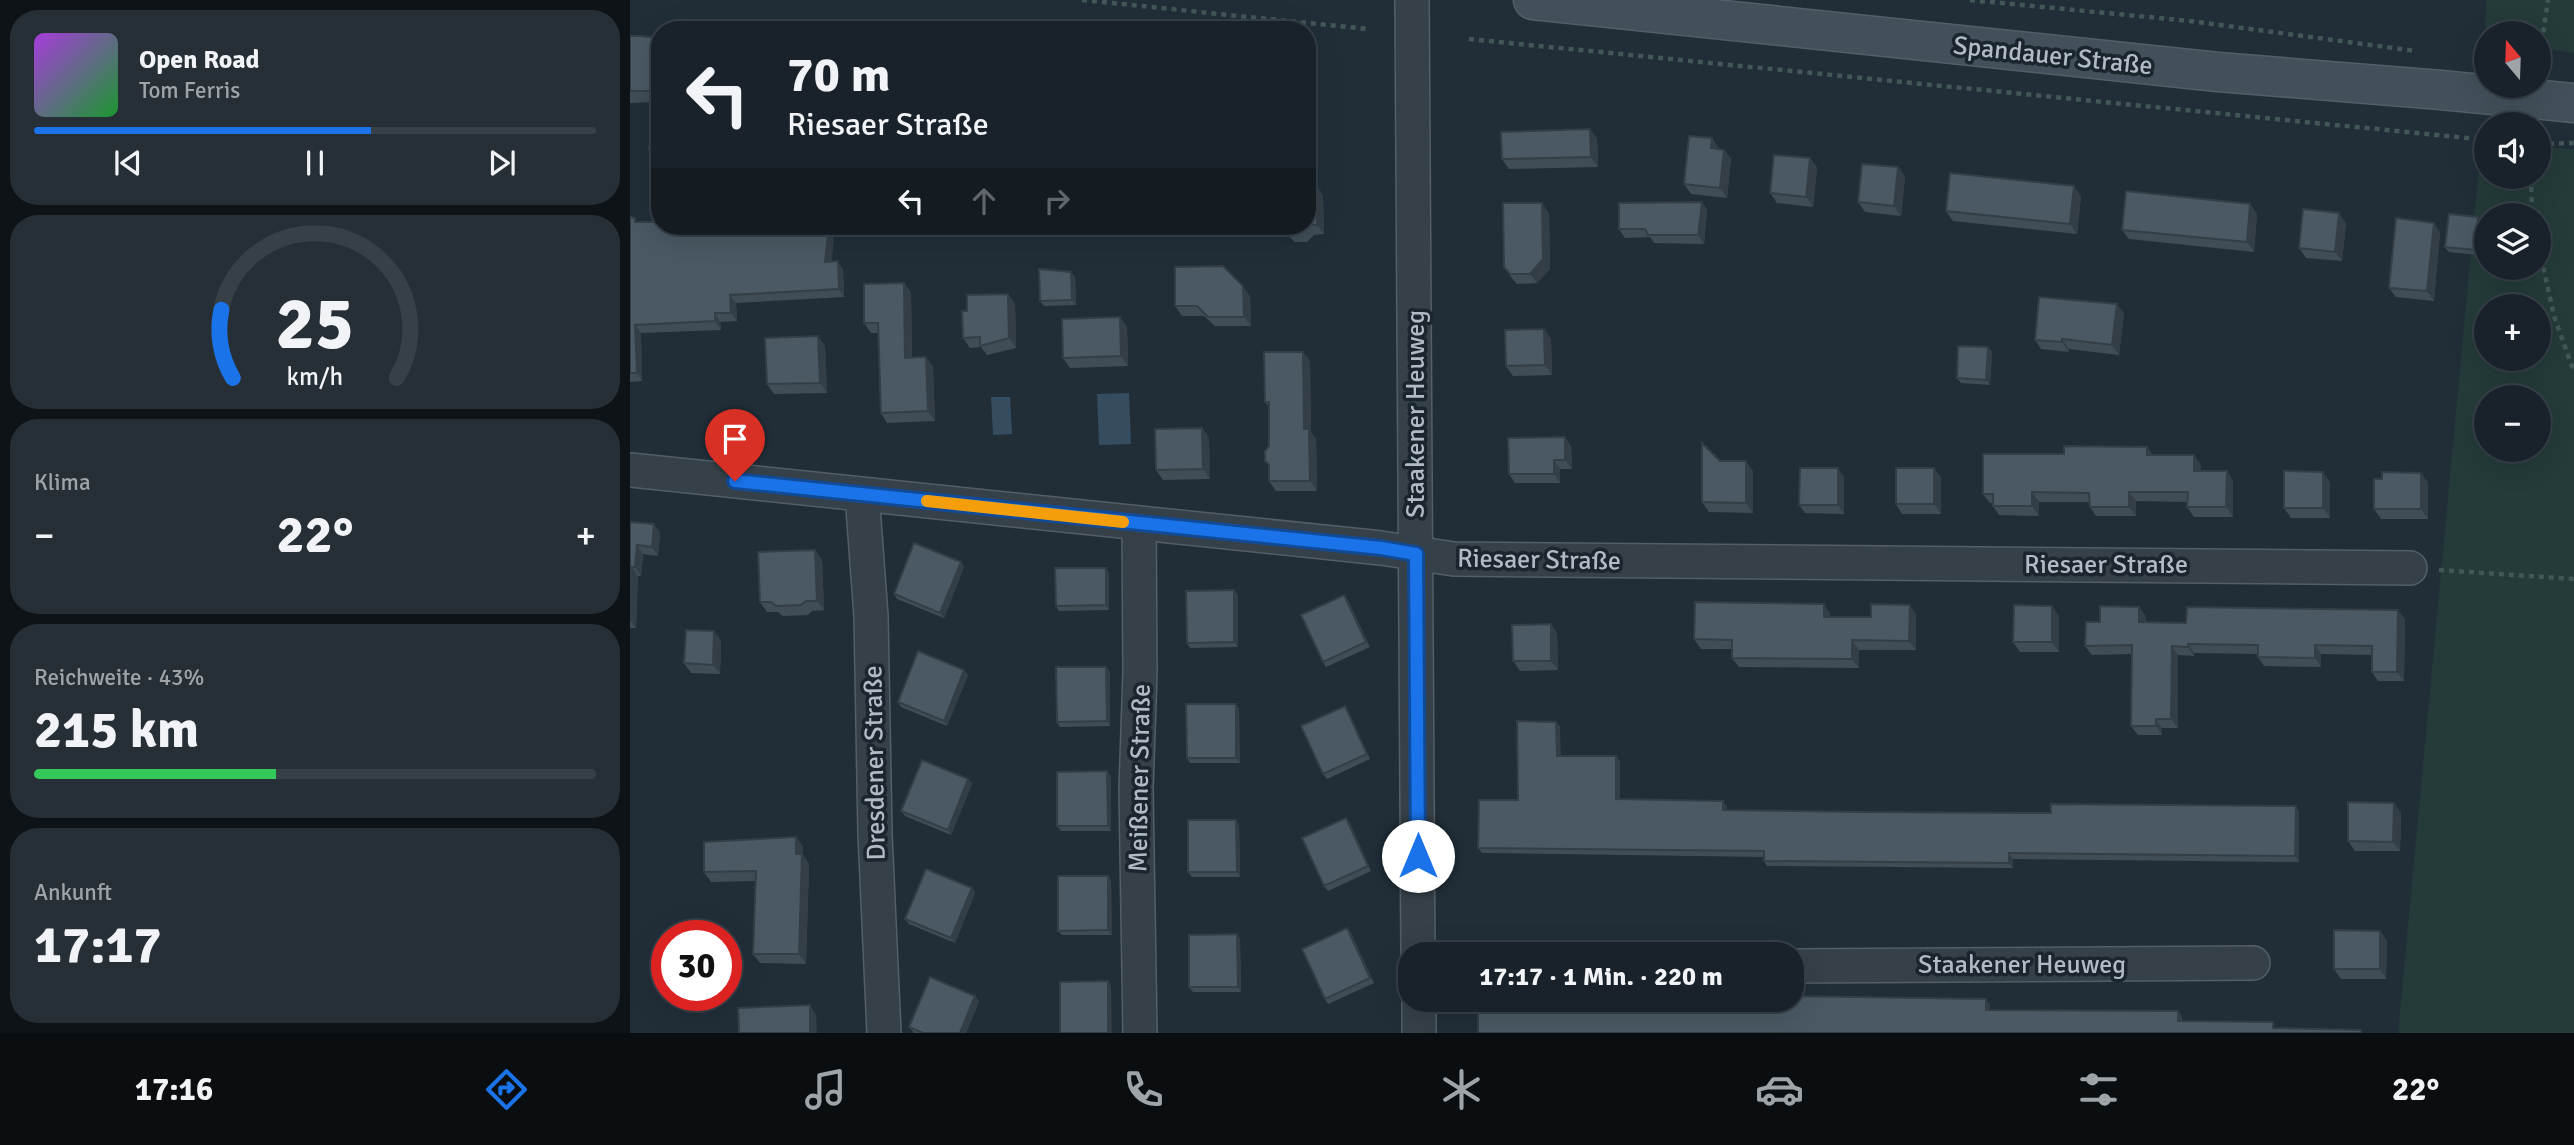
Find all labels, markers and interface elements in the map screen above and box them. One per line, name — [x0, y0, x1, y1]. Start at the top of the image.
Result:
north arrow — [2474, 21, 2552, 98]
map controls — [2474, 21, 2551, 462]
street label: Spandauer Straße — [1952, 30, 2154, 82]
text: Open Road — [139, 44, 260, 76]
text: 70 m — [787, 45, 890, 105]
icon: left — [672, 49, 763, 140]
text: Tom Ferris — [139, 76, 240, 105]
text: Riesaer Straße — [787, 105, 989, 144]
button: sound — [2474, 112, 2551, 189]
icon: previous — [109, 144, 147, 182]
icon: pause — [296, 144, 334, 182]
icon: next — [483, 144, 521, 182]
icon: left — [892, 182, 930, 220]
icon: ahead — [965, 182, 1003, 220]
icon: right — [1038, 182, 1076, 220]
button: layers — [2474, 203, 2551, 280]
text: 25 — [276, 280, 354, 369]
button: + — [2474, 294, 2551, 371]
street label: Staakener Heuweg — [1400, 310, 1432, 518]
text: km/h — [287, 361, 343, 392]
button: − — [2474, 385, 2551, 462]
pin — [705, 409, 765, 481]
icon: arrive — [716, 420, 754, 458]
text: Klima — [34, 468, 91, 497]
text: 22° — [277, 503, 353, 567]
text: − — [34, 512, 55, 559]
text: + — [575, 512, 596, 559]
street label: Riesaer Straße — [1457, 543, 1621, 577]
street label: Riesaer Straße — [2024, 549, 2188, 581]
text: Reichweite · 43% — [34, 663, 204, 692]
street label: Dresdener Straße — [857, 665, 893, 861]
street label: Meißener Straße — [1122, 684, 1158, 872]
text: 215 km — [34, 698, 199, 762]
position arrow — [1381, 819, 1455, 893]
text: Ankunft — [34, 878, 112, 907]
text: 17:17 — [34, 913, 162, 977]
speed limit sign: 30 — [651, 920, 742, 1011]
street label: Staakener Heuweg — [1918, 949, 2126, 981]
text: 17:17 · 1 Min. · 220 m — [1479, 961, 1723, 993]
icon: directions — [482, 1065, 531, 1114]
icon: music — [801, 1065, 850, 1114]
icon: phone — [1119, 1065, 1168, 1114]
icon: climate — [1437, 1065, 1486, 1114]
icon: car — [1755, 1065, 1804, 1114]
icon: filters — [2074, 1065, 2123, 1114]
text: 17:16 — [135, 1070, 213, 1109]
text: 22° — [2392, 1070, 2439, 1109]

